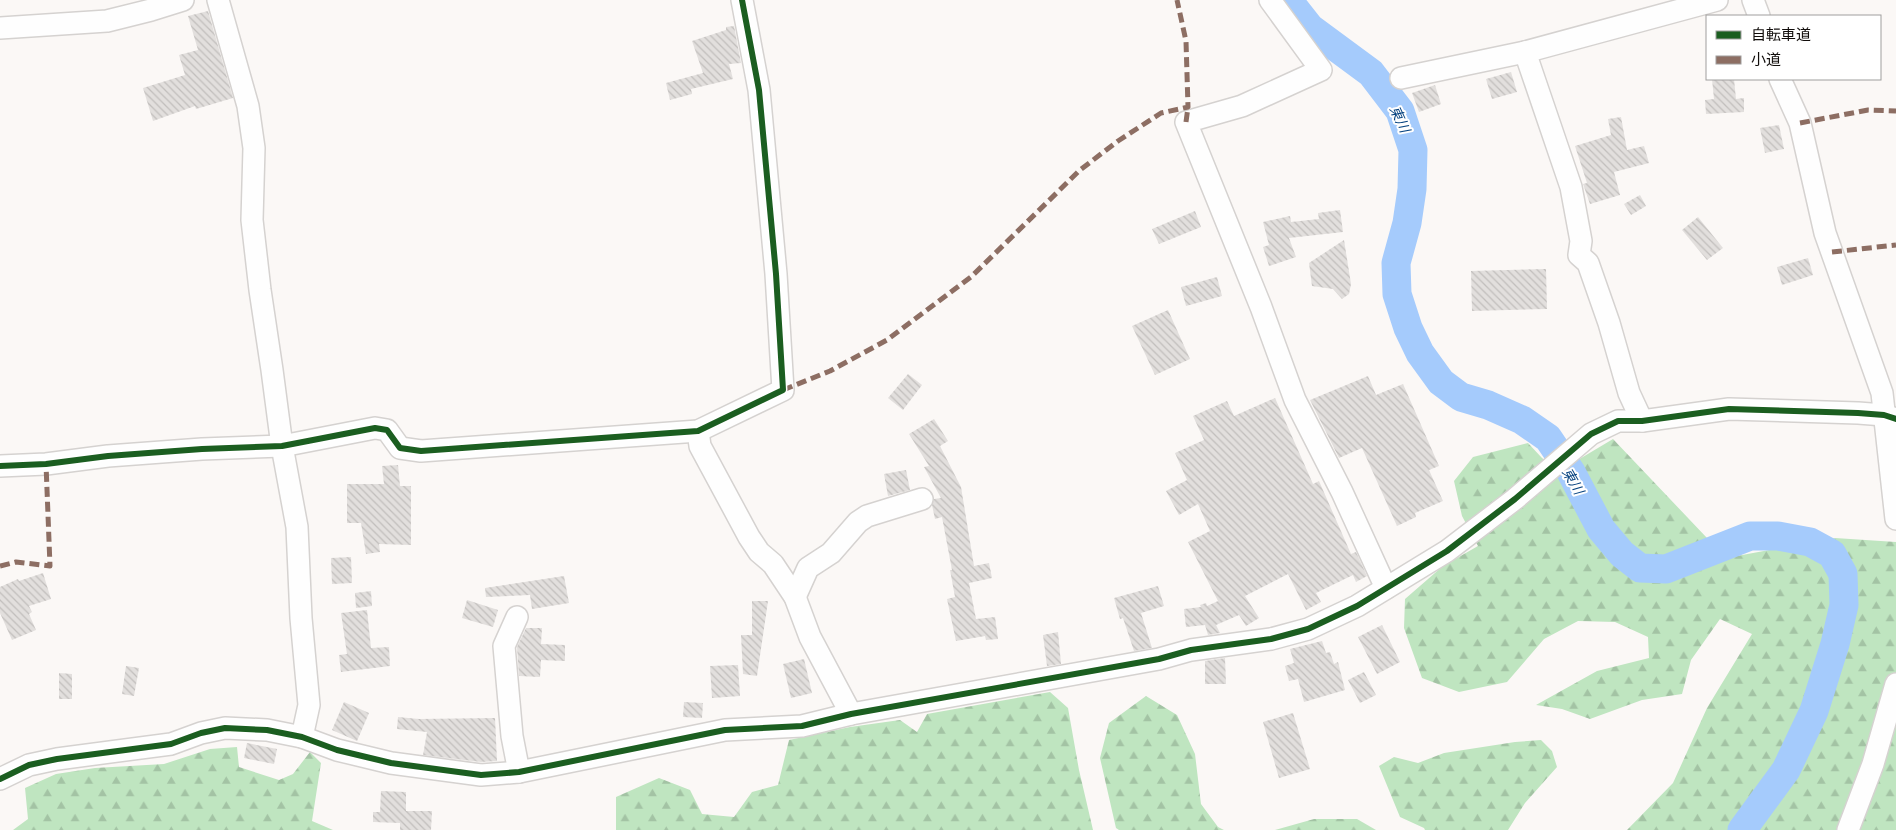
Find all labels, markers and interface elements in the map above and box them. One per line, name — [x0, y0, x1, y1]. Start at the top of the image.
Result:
legend — [1706, 15, 1881, 80]
text: 自転車道 — [1751, 25, 1811, 44]
text: 小道 — [1751, 50, 1781, 69]
water label: 東川 — [1386, 103, 1415, 137]
water label: 東川 — [1558, 464, 1589, 499]

